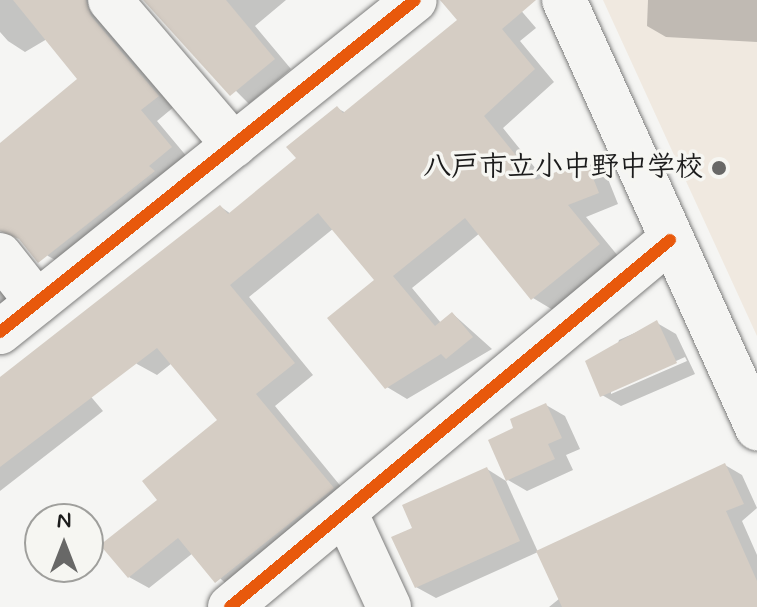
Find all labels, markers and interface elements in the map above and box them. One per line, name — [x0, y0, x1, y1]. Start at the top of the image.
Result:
place label: 八戸市立小中野中学校 — [423, 151, 703, 185]
marker: 八戸市立小中野中学校 — [710, 159, 728, 177]
north arrow — [24, 503, 104, 583]
text: N — [57, 507, 71, 535]

